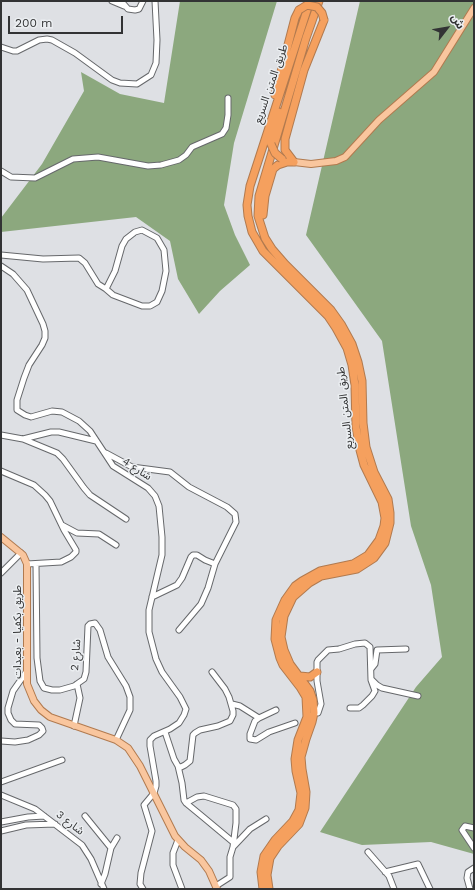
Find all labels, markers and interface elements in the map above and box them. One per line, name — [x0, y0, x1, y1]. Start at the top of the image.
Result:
scale bar — [10, 8, 125, 34]
north arrow — [427, 8, 467, 48]
text: ش — [448, 12, 467, 31]
text: 200 m — [15, 16, 52, 30]
street label: طريق المتن السريع — [251, 43, 291, 125]
street label: طريق المتن السريع — [334, 366, 356, 450]
street label: شارع 4 — [120, 455, 154, 483]
street label: طريق بكفيا - بعبدات — [11, 585, 25, 679]
street label: شارع 2 — [68, 639, 84, 671]
street label: شارع 3 — [53, 808, 87, 838]

